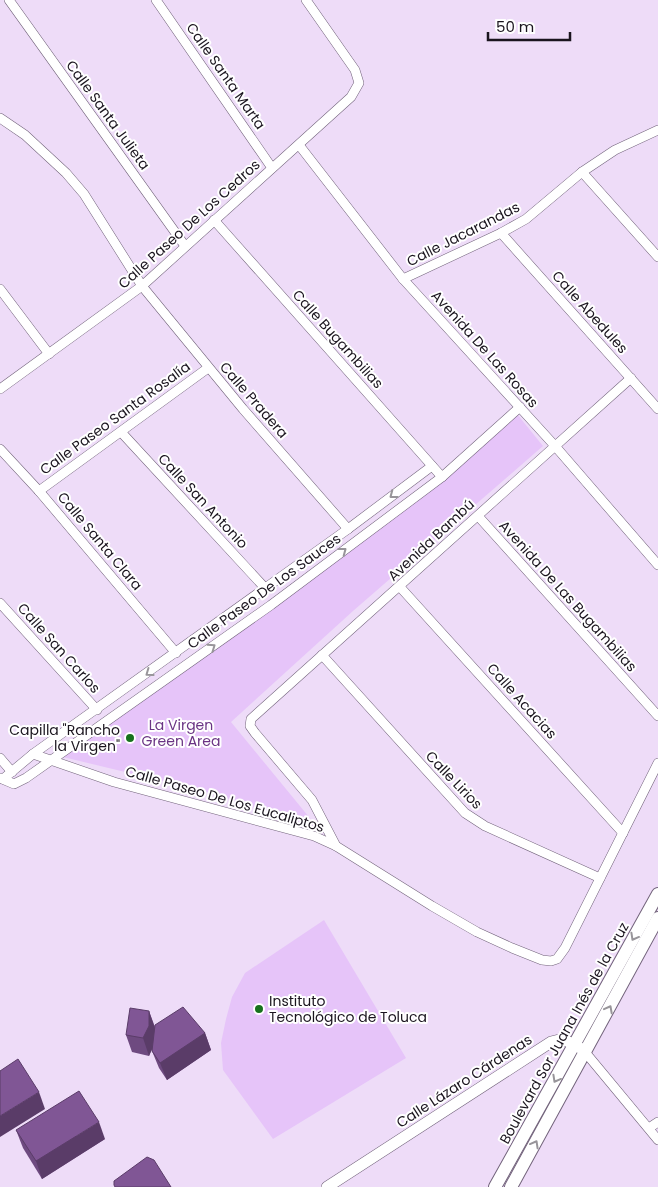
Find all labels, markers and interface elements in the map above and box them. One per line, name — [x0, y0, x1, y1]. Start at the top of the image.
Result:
scale bar — [488, 10, 570, 42]
text: 50 m — [496, 16, 534, 37]
street label: Calle Santa Marta — [182, 19, 270, 133]
street label: Calle Santa Julieta — [61, 56, 155, 174]
street label: Calle Paseo De Los Cedros — [114, 155, 264, 293]
street label: Calle Jacarandas — [403, 197, 523, 271]
street label: Calle Abedules — [547, 266, 633, 358]
street label: Calle Bugambilias — [288, 285, 388, 393]
street label: Avenida De Las Rosas — [427, 286, 543, 412]
street label: Calle Paseo Santa Rosalía — [36, 357, 194, 479]
street label: Calle Pradera — [215, 358, 293, 442]
street label: Calle San Antonio — [153, 449, 253, 553]
street label: Calle Santa Clara — [53, 487, 147, 595]
one-way arrow — [389, 489, 399, 498]
street label: Avenida Bambú — [383, 495, 479, 585]
street label: Avenida De Las Bugambilias — [495, 516, 641, 676]
street label: Calle Paseo De Los Sauces — [183, 528, 345, 654]
one-way arrow — [337, 548, 346, 556]
street label: Calle San Carlos — [13, 599, 105, 697]
one-way arrow — [206, 644, 216, 653]
street label: Calle Acacias — [483, 659, 561, 743]
one-way arrow — [145, 667, 155, 676]
park label: La Virgen Green Area — [142, 715, 220, 751]
place label: Capilla "Rancho la Virgen" — [9, 720, 120, 756]
marker: Capilla "Rancho la Virgen" — [124, 732, 136, 744]
street label: Calle Lirios — [421, 746, 487, 814]
street label: Calle Paseo De Los Eucaliptos — [123, 761, 327, 837]
street label: Boulevard Sor Juana Inés de la Cruz — [495, 919, 633, 1147]
one-way arrow — [631, 931, 641, 940]
place label: Instituto Tecnológico de Toluca — [269, 991, 427, 1027]
marker: Instituto Tecnológico de Toluca — [253, 1003, 265, 1015]
one-way arrow — [602, 1005, 612, 1014]
street label: Calle Lázaro Cárdenas — [392, 1030, 536, 1132]
one-way arrow — [552, 1073, 562, 1082]
one-way arrow — [528, 1141, 538, 1150]

